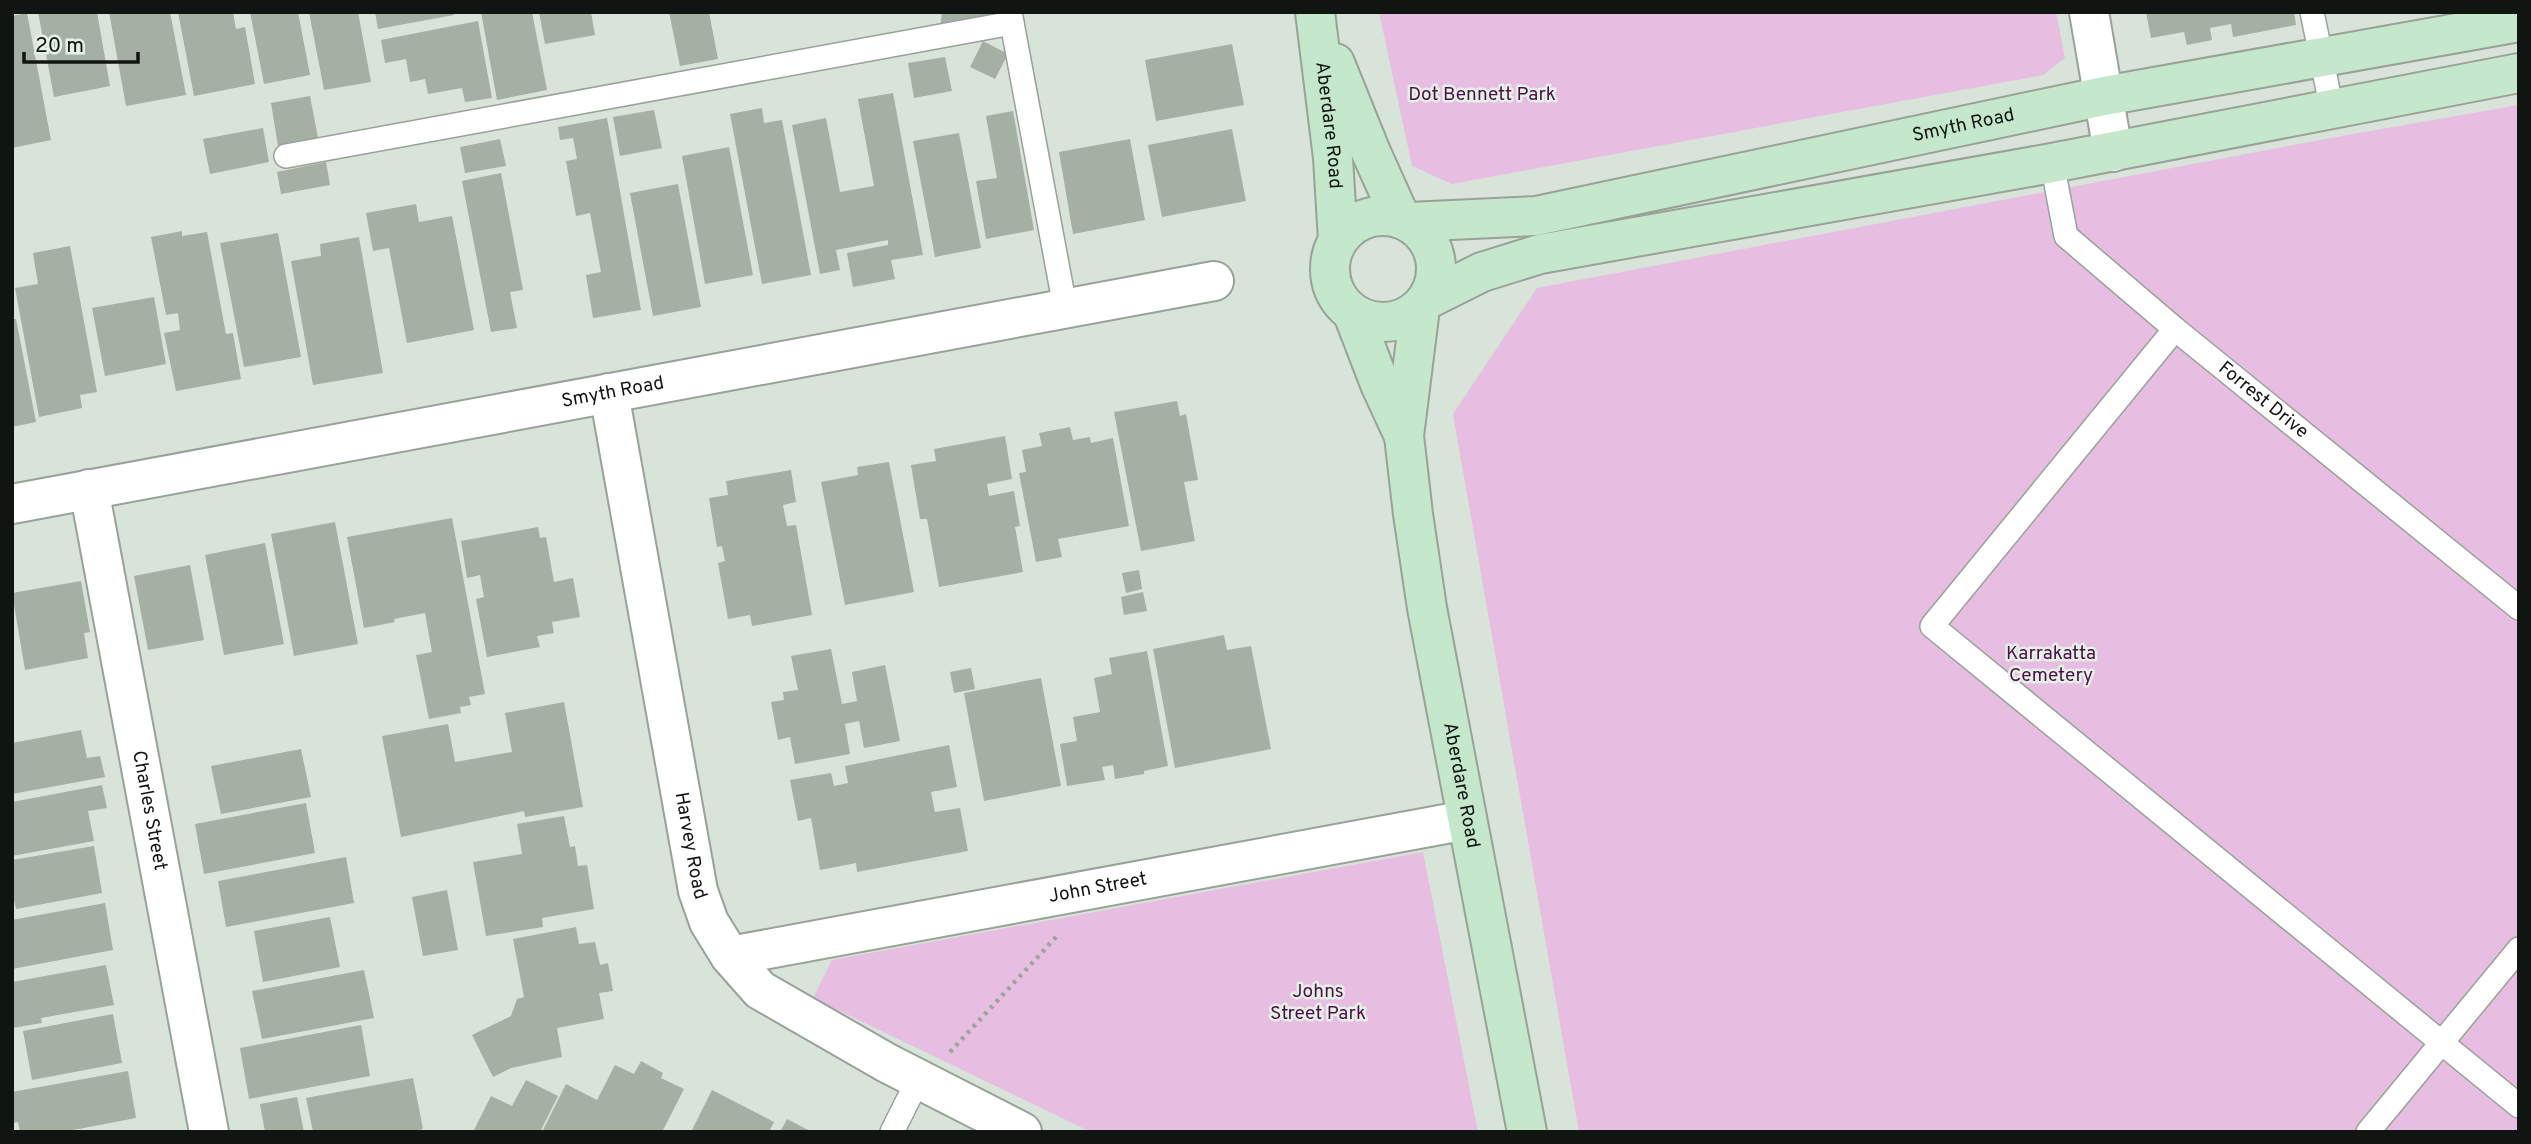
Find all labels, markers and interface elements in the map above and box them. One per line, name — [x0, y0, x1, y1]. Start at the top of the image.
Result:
scale bar — [24, 21, 138, 65]
text: 20 m — [35, 33, 84, 60]
street label: Aberdare Road — [1309, 60, 1347, 189]
park label: Dot Bennett Park — [1408, 83, 1556, 107]
street label: Smyth Road — [1910, 103, 2017, 148]
street label: Forrest Drive — [2213, 357, 2313, 444]
street label: Smyth Road — [560, 371, 666, 414]
park label: Karrakatta Cemetery — [2006, 642, 2096, 688]
street label: Aberdare Road — [1437, 720, 1485, 850]
street label: Charles Street — [126, 749, 172, 872]
street label: Harvey Road — [669, 790, 712, 903]
street label: John Street — [1047, 867, 1149, 909]
park label: Johns Street Park — [1270, 980, 1366, 1026]

